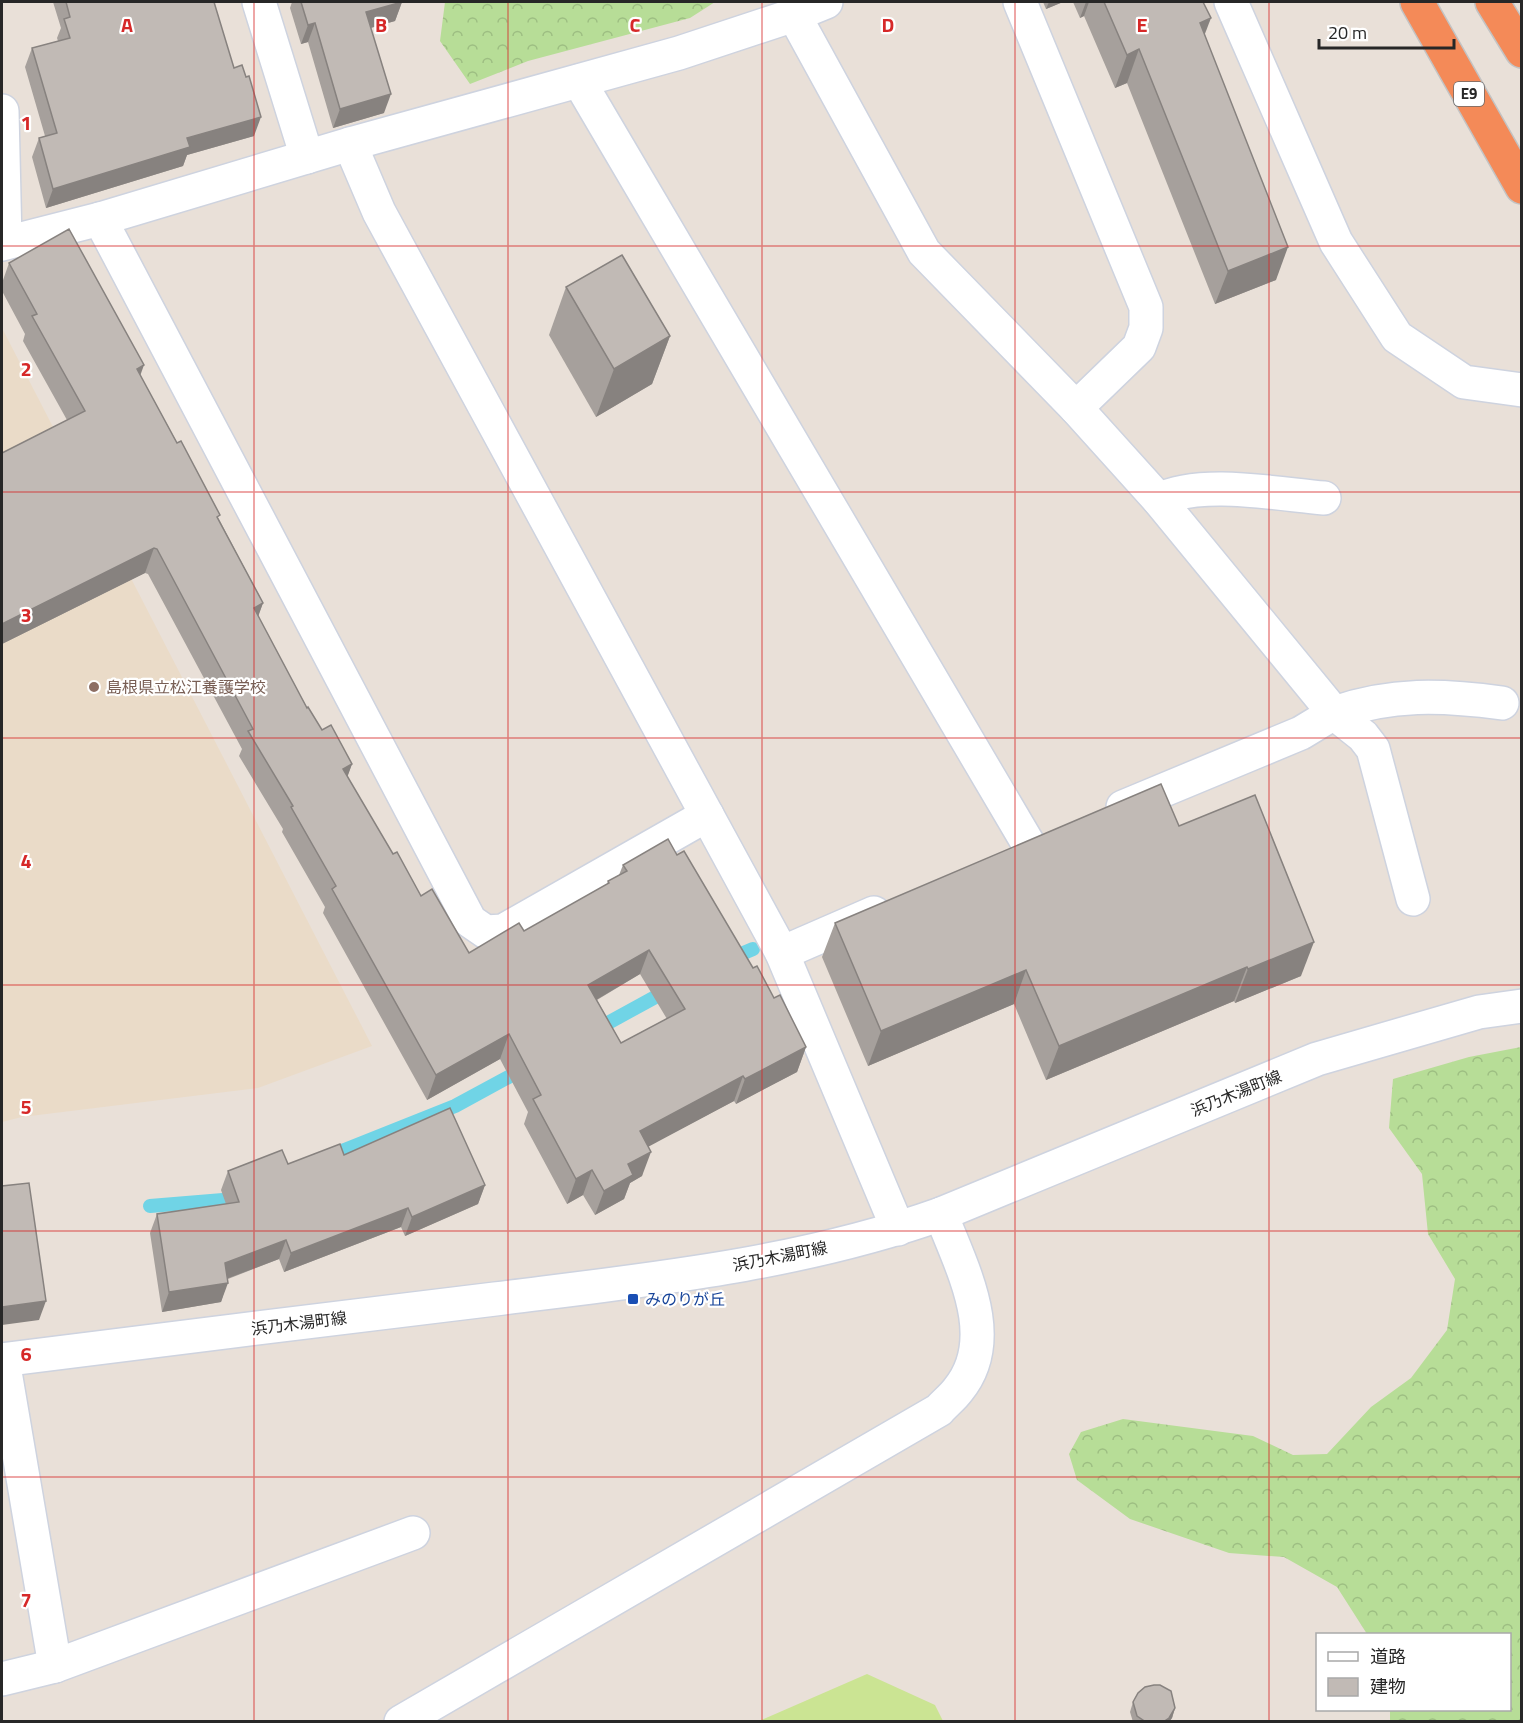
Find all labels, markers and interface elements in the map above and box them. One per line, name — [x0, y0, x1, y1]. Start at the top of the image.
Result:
text: A — [121, 9, 133, 40]
text: B — [375, 9, 387, 40]
text: C — [630, 9, 641, 40]
text: D — [882, 9, 894, 40]
text: E — [1136, 9, 1148, 40]
scale bar — [1319, 12, 1454, 50]
text: 20 m — [1328, 19, 1367, 46]
road number: E9 — [1454, 82, 1484, 106]
text: 1 — [20, 107, 32, 138]
text: 2 — [20, 353, 32, 384]
text: 3 — [20, 599, 32, 630]
place label: 島根県立松江養護学校 — [106, 675, 266, 699]
marker: 島根県立松江養護学校 — [87, 680, 101, 694]
text: 4 — [20, 845, 32, 876]
street label: 浜乃木湯町線 — [1187, 1064, 1285, 1122]
text: 5 — [20, 1091, 32, 1122]
street label: 浜乃木湯町線 — [731, 1235, 829, 1277]
place label: みのりが丘 — [645, 1287, 725, 1311]
marker: みのりが丘 — [626, 1292, 640, 1306]
street label: 浜乃木湯町線 — [250, 1305, 348, 1341]
text: 6 — [20, 1338, 32, 1369]
text: 7 — [20, 1584, 32, 1615]
legend — [1316, 1633, 1511, 1711]
text: 道路 — [1370, 1643, 1406, 1670]
text: 建物 — [1370, 1673, 1406, 1700]

